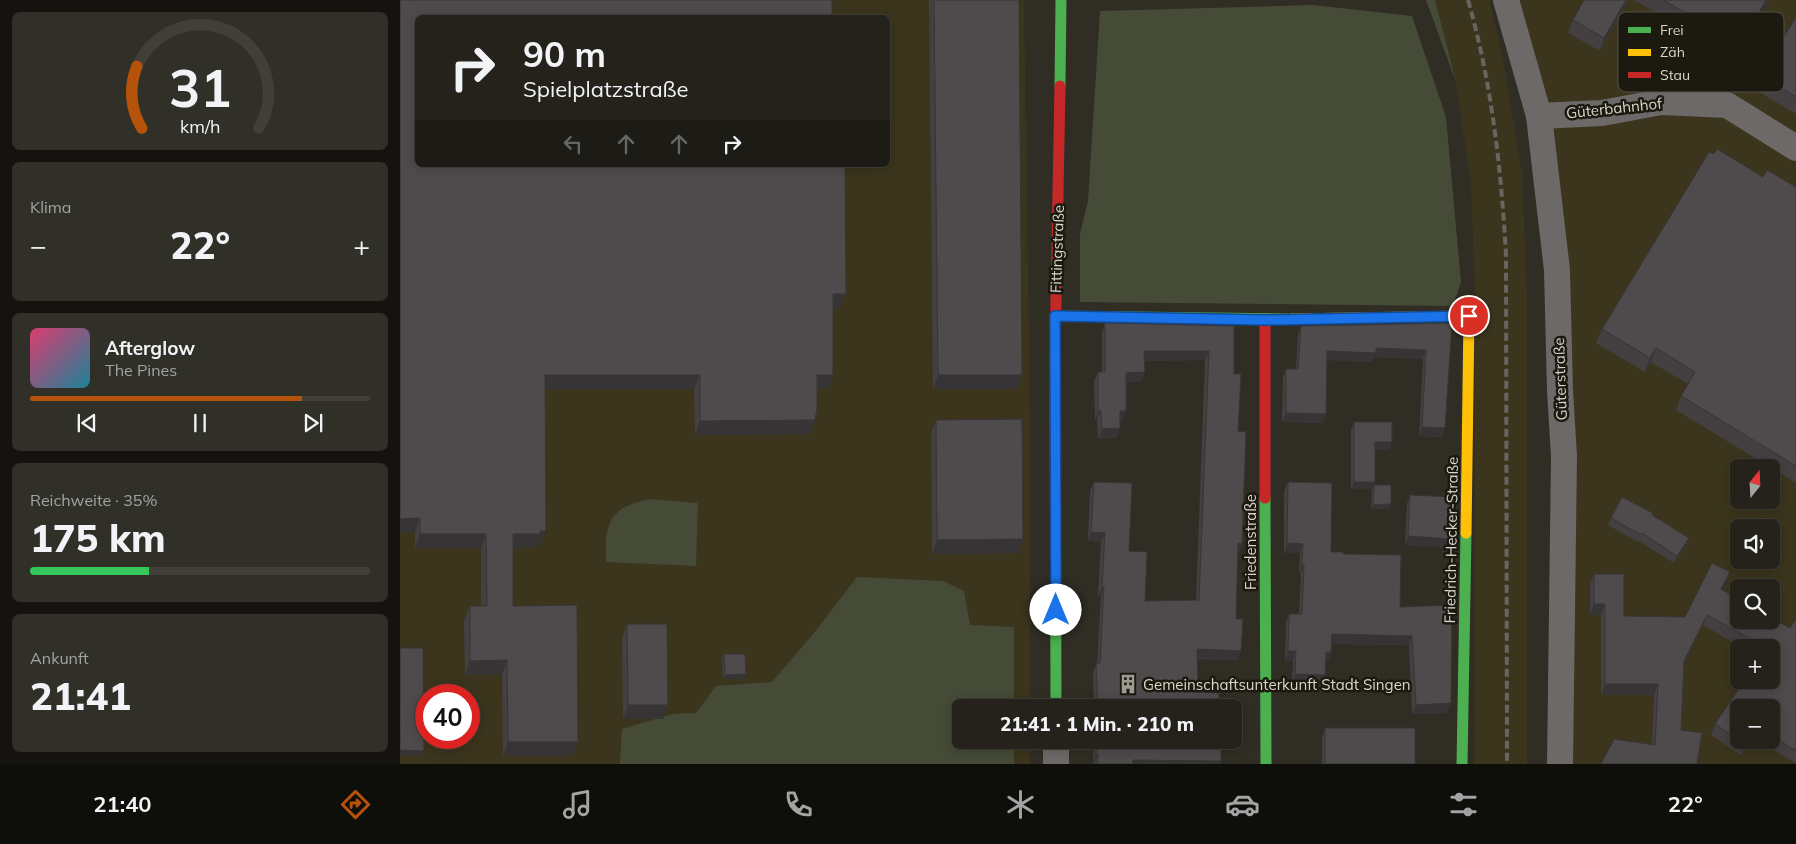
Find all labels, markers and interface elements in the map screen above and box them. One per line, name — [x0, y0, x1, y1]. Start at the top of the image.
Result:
legend — [1618, 12, 1784, 92]
text: Frei — [1660, 21, 1684, 39]
text: 90 m — [523, 32, 606, 76]
icon: right — [440, 35, 505, 100]
text: Zäh — [1660, 43, 1685, 61]
text: 31 — [169, 55, 231, 120]
text: Stau — [1660, 66, 1690, 84]
text: Spielplatzstraße — [523, 75, 689, 103]
street label: Güterbahnhof — [1565, 93, 1664, 122]
text: km/h — [180, 115, 220, 137]
icon: left — [559, 130, 587, 158]
icon: ahead — [612, 130, 640, 158]
icon: ahead — [665, 130, 693, 158]
icon: right — [718, 130, 746, 158]
text: Klima — [30, 197, 71, 217]
street label: Fittingstraße — [1046, 205, 1068, 293]
text: 22° — [170, 221, 230, 269]
text: − — [30, 228, 47, 263]
text: + — [353, 228, 370, 263]
pin — [1448, 295, 1490, 337]
icon: arrive — [1455, 302, 1483, 330]
text: Afterglow — [105, 336, 195, 360]
street label: Güterstraße — [1549, 337, 1571, 421]
text: The Pines — [105, 360, 177, 380]
icon: previous — [73, 409, 101, 437]
icon: pause — [186, 409, 214, 437]
icon: next — [299, 409, 327, 437]
street label: Friedrich-Hecker-Straße — [1440, 456, 1462, 624]
north arrow — [1730, 459, 1780, 509]
map controls — [1730, 459, 1780, 749]
text: Reichweite · 35% — [30, 490, 157, 510]
street label: Friedenstraße — [1241, 494, 1260, 590]
text: 175 km — [30, 514, 166, 562]
button: sound — [1730, 519, 1780, 569]
button: search — [1730, 579, 1780, 629]
position arrow — [1029, 583, 1081, 635]
button: + — [1730, 639, 1780, 689]
text: Ankunft — [30, 648, 89, 668]
text: 21:41 — [30, 672, 131, 720]
building icon: Gemeinschaftsunterkunft Stadt Singen — [1117, 673, 1139, 695]
place label: Gemeinschaftsunterkunft Stadt Singen — [1143, 675, 1411, 694]
speed limit sign: 40 — [415, 684, 480, 749]
button: − — [1730, 699, 1780, 749]
text: 21:41 · 1 Min. · 210 m — [1000, 712, 1194, 736]
icon: directions — [338, 787, 373, 822]
icon: music — [560, 787, 595, 822]
icon: phone — [781, 787, 816, 822]
icon: climate — [1003, 787, 1038, 822]
icon: car — [1225, 787, 1260, 822]
icon: filters — [1446, 787, 1481, 822]
text: 21:40 — [93, 790, 152, 818]
text: 22° — [1668, 790, 1703, 818]

